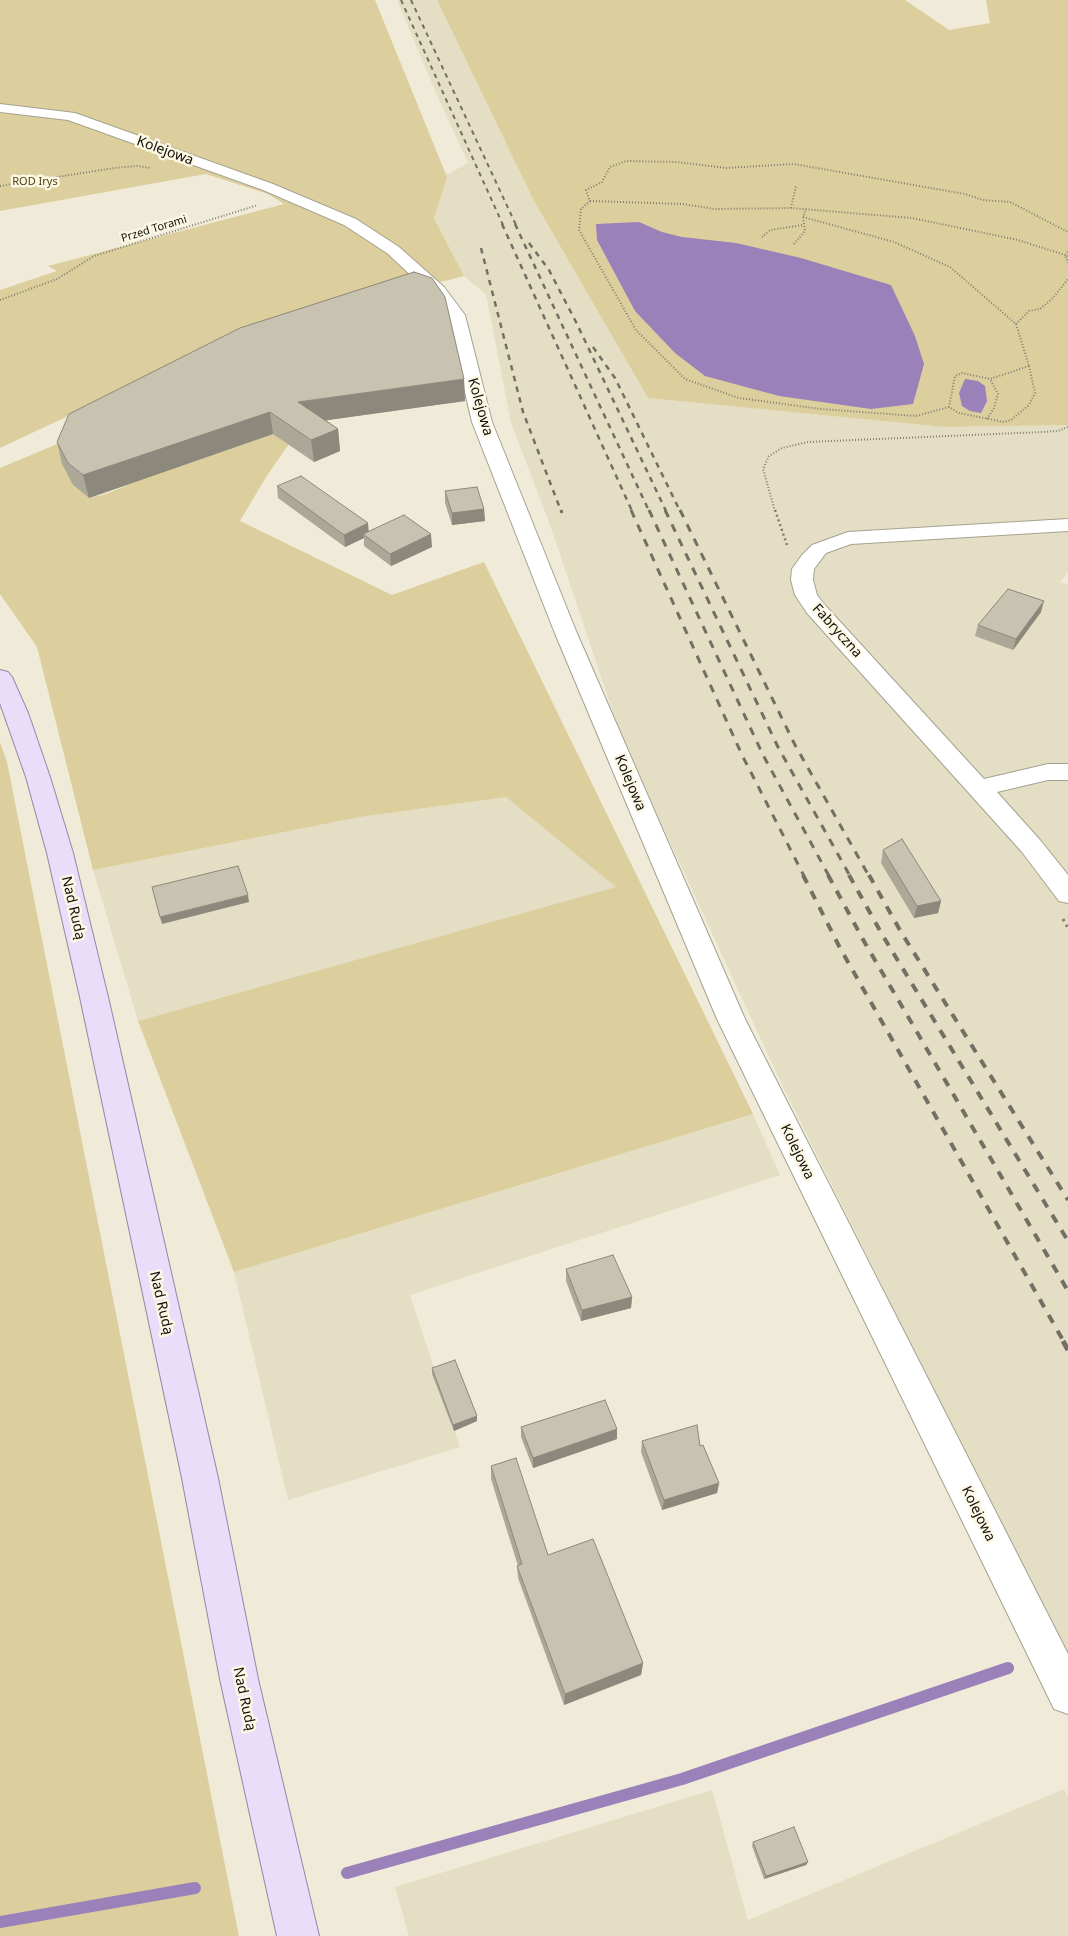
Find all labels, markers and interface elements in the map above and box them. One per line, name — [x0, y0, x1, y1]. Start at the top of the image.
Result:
street label: Kolejowa — [134, 133, 196, 169]
park label: ROD Irys — [12, 175, 58, 189]
street label: Przed Torami — [120, 213, 188, 245]
street label: Kolejowa — [464, 376, 496, 438]
street label: Fabryczna — [809, 601, 865, 661]
street label: Kolejowa — [611, 752, 649, 814]
street label: Nad Rudą — [58, 875, 88, 941]
street label: Kolejowa — [776, 1122, 818, 1182]
street label: Nad Rudą — [146, 1270, 176, 1336]
street label: Kolejowa — [957, 1484, 999, 1544]
street label: Nad Rudą — [229, 1666, 259, 1732]

